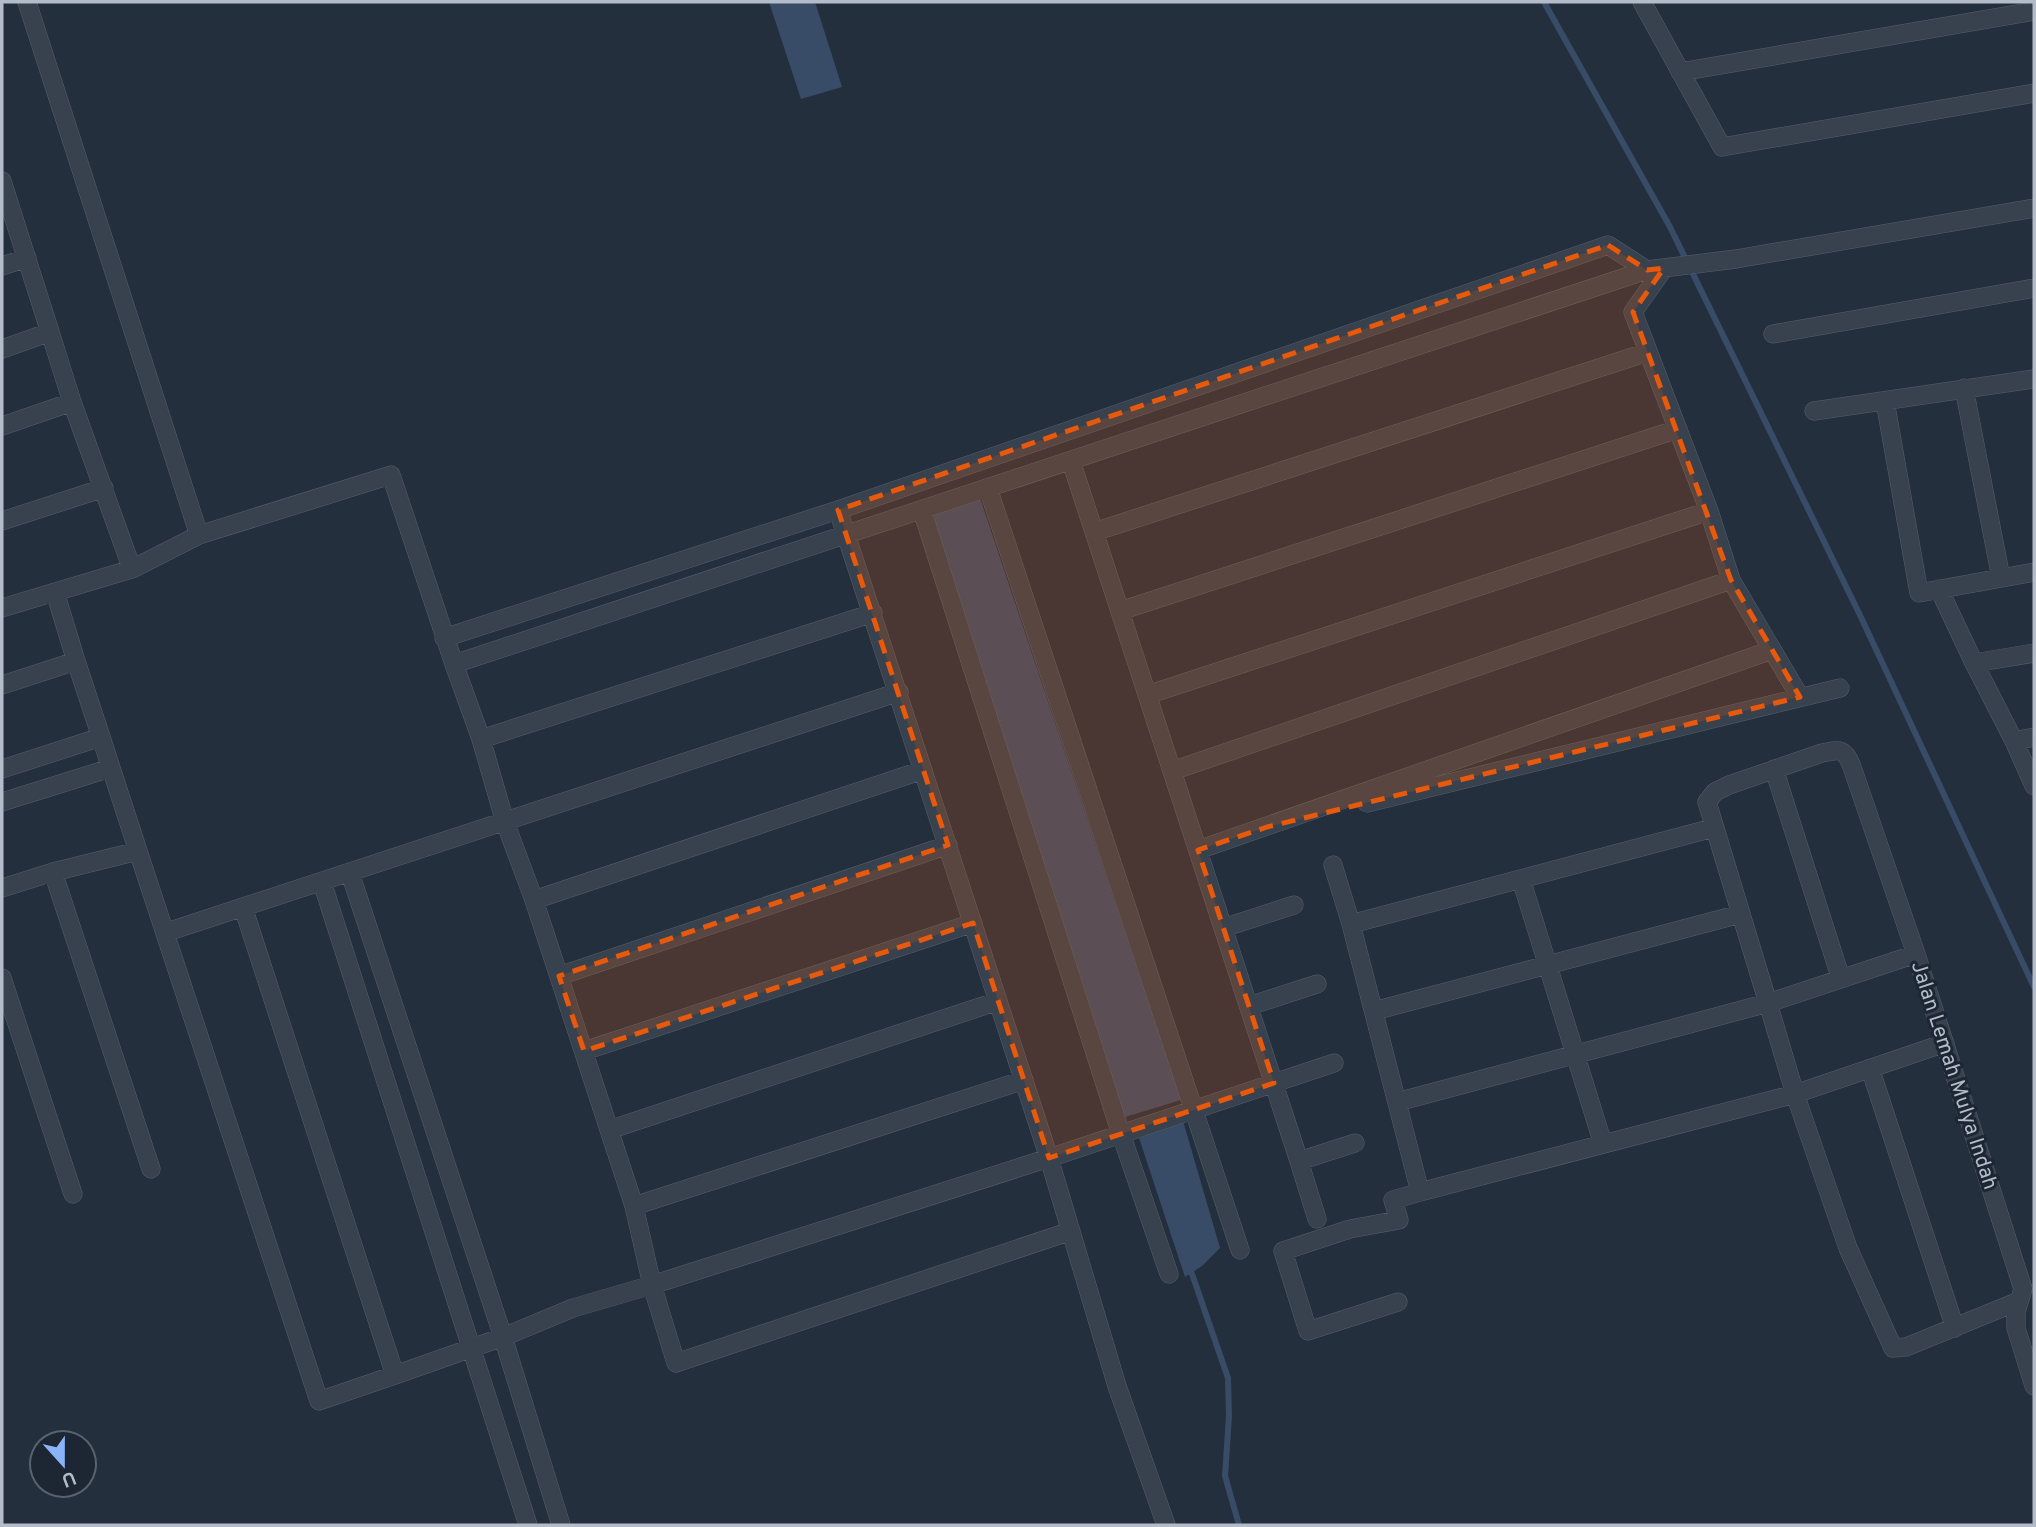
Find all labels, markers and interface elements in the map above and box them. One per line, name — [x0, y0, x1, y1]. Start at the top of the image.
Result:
street label: Jalan Lemah Mulya Indah — [1904, 958, 2003, 1193]
north arrow — [28, 1429, 98, 1499]
text: U — [58, 1464, 79, 1492]

